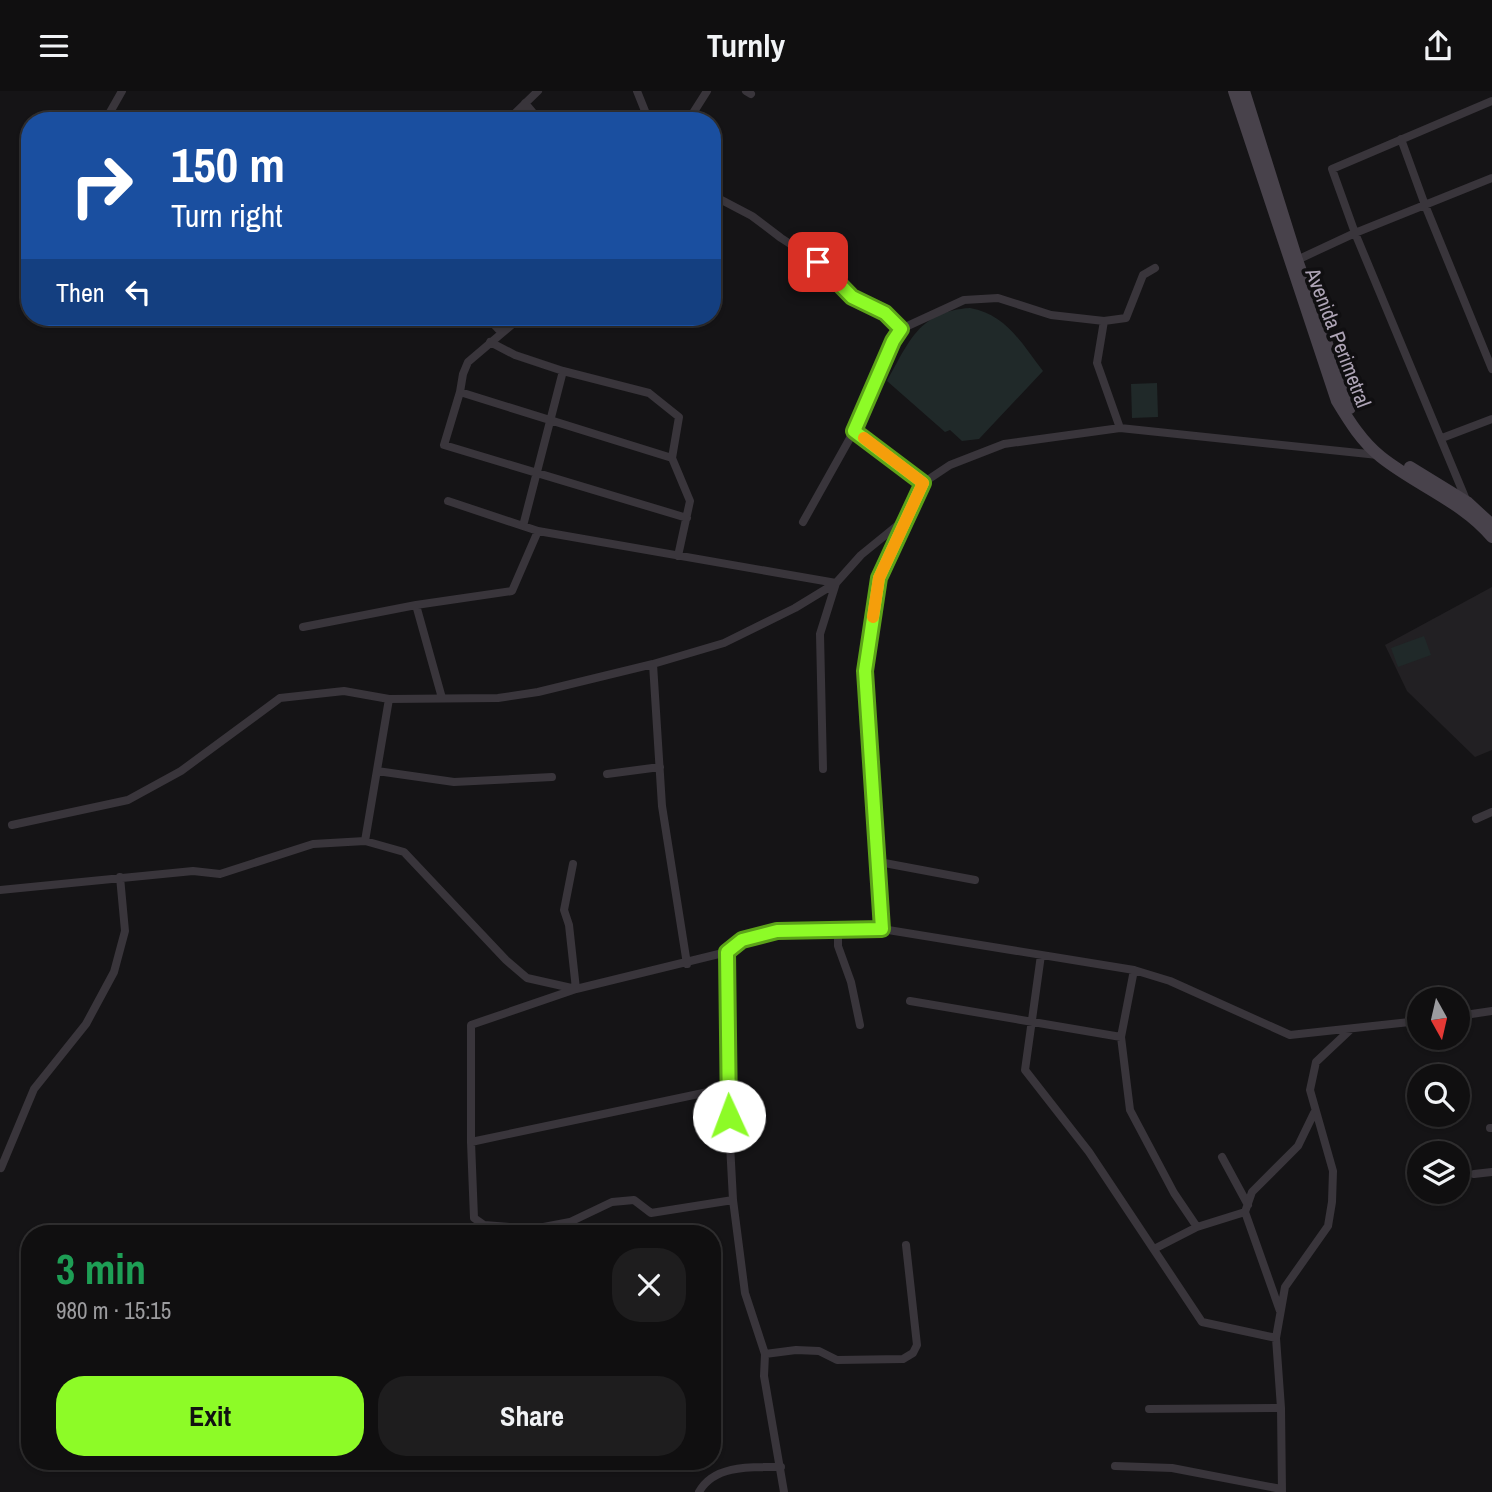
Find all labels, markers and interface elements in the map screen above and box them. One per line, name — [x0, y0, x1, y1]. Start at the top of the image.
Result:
text: Turnly — [707, 24, 785, 67]
icon: menu — [35, 27, 73, 65]
icon: share — [1419, 27, 1457, 65]
text: 150 m — [171, 131, 285, 197]
icon: right — [56, 140, 147, 231]
text: Turn right — [171, 194, 283, 237]
pin — [788, 232, 848, 292]
icon: arrive — [799, 243, 837, 281]
street label: Avenida Perimetral — [1298, 263, 1378, 412]
icon: left — [119, 273, 157, 311]
text: Then — [56, 275, 105, 310]
north arrow — [1407, 987, 1470, 1050]
map controls — [1407, 987, 1470, 1204]
button: search — [1407, 1064, 1470, 1127]
position arrow — [692, 1079, 766, 1153]
button: layers — [1407, 1141, 1470, 1204]
text: 3 min — [56, 1241, 146, 1297]
button: close — [612, 1248, 686, 1322]
text: 980 m · 15:15 — [56, 1295, 171, 1326]
button: Exit — [56, 1376, 364, 1456]
button: Share — [378, 1376, 686, 1456]

